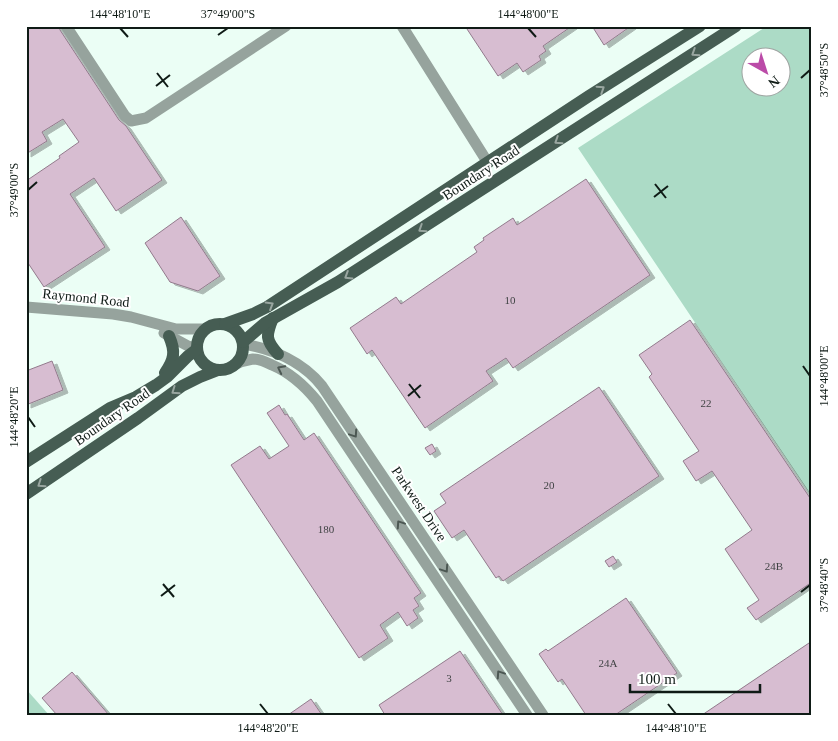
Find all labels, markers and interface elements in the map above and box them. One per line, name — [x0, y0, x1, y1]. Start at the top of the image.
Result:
text: 144°48'10"E — [89, 7, 151, 21]
text: 37°49'00"S — [201, 7, 255, 21]
text: 144°48'00"E — [497, 7, 559, 21]
text: 37°48'50"S — [817, 43, 831, 97]
one-way arrow — [691, 46, 700, 56]
north arrow — [740, 48, 790, 98]
text: N — [765, 73, 783, 91]
one-way arrow — [595, 86, 604, 96]
one-way arrow — [555, 135, 564, 144]
street label: Boundary Road — [440, 143, 522, 203]
text: 37°49'00"S — [7, 163, 21, 217]
one-way arrow — [418, 223, 427, 232]
one-way arrow — [345, 270, 354, 279]
street label: Raymond Road — [42, 286, 130, 310]
house number: 10 — [505, 294, 516, 306]
one-way arrow — [264, 301, 273, 311]
text: 144°48'00"E — [817, 345, 831, 407]
one-way arrow — [277, 365, 286, 375]
one-way arrow — [171, 385, 180, 394]
text: 144°48'20"E — [7, 386, 21, 448]
street label: Boundary Road — [72, 386, 152, 448]
house number: 22 — [701, 397, 712, 409]
one-way arrow — [348, 429, 358, 438]
street label: Parkwest Drive — [389, 464, 449, 544]
one-way arrow — [38, 478, 47, 487]
house number: 20 — [544, 479, 555, 491]
one-way arrow — [397, 521, 406, 530]
house number: 180 — [318, 523, 335, 535]
text: 37°48'40"S — [817, 558, 831, 612]
house number: 24B — [765, 560, 783, 572]
one-way arrow — [439, 563, 448, 573]
house number: 24A — [599, 657, 618, 669]
scale bar — [630, 661, 760, 693]
one-way arrow — [497, 670, 506, 680]
text: 100 m — [638, 671, 676, 687]
house number: 3 — [446, 672, 452, 684]
text: 144°48'20"E — [237, 721, 299, 735]
text: 144°48'10"E — [645, 721, 707, 735]

